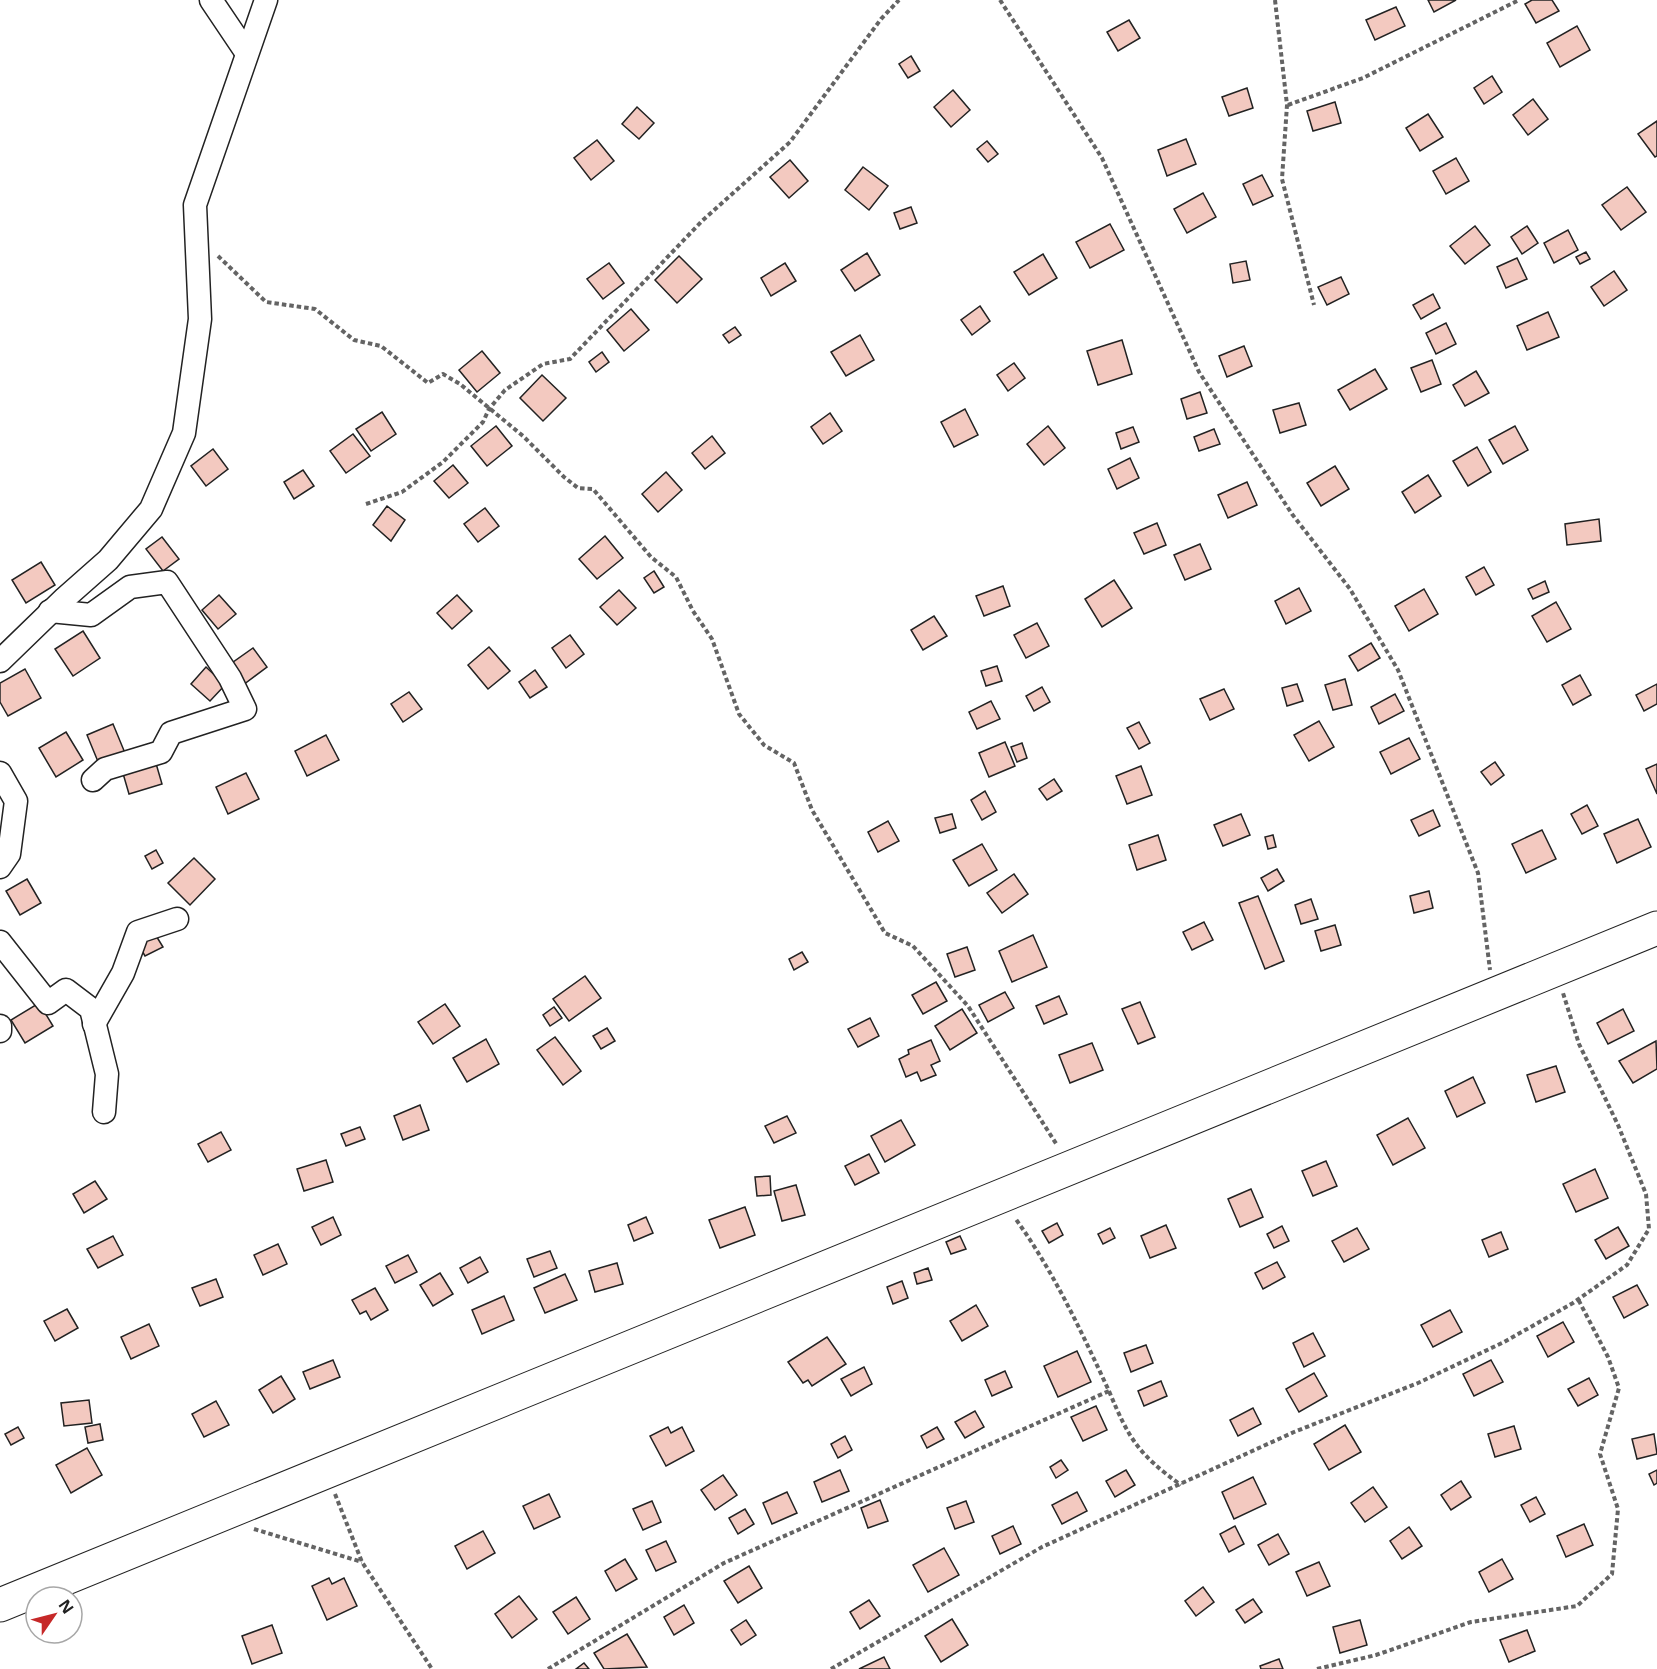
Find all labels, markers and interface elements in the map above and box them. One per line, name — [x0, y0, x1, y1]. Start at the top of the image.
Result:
north arrow — [24, 1585, 84, 1645]
text: N — [54, 1595, 79, 1618]

